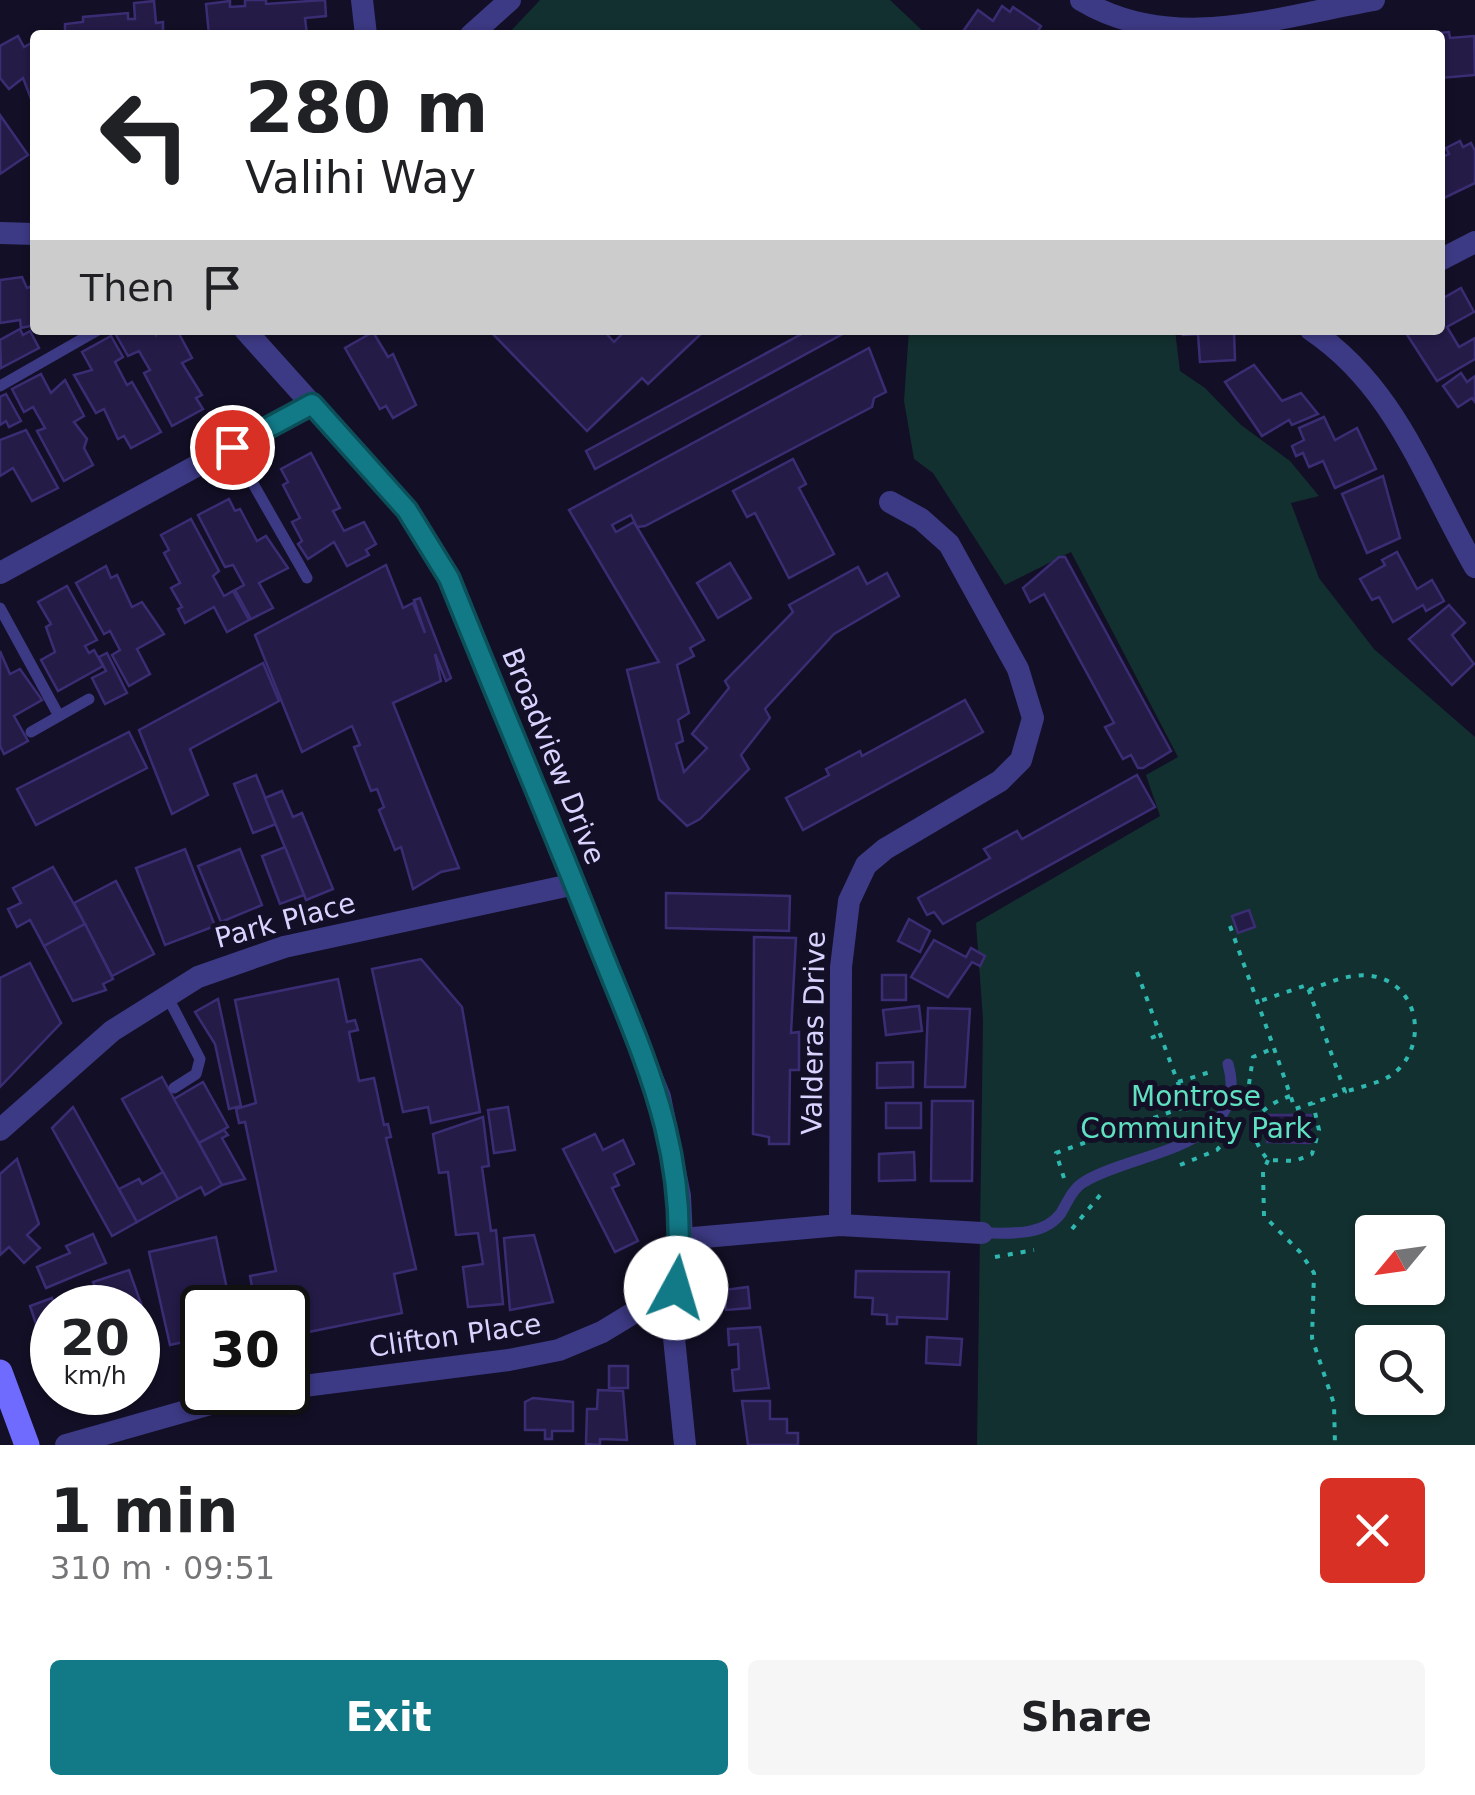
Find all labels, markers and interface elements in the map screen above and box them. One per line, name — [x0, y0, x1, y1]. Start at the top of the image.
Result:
text: 280 m — [245, 67, 488, 149]
icon: left — [80, 70, 210, 200]
text: Valihi Way — [245, 151, 476, 204]
icon: arrive — [195, 260, 250, 315]
text: Then — [80, 266, 175, 310]
pin — [190, 405, 275, 490]
icon: arrive — [205, 420, 260, 475]
street label: Broadview Drive — [495, 643, 612, 869]
street label: Park Place — [211, 886, 359, 955]
street label: Valderas Drive — [795, 931, 832, 1135]
park label: Montrose Community Park — [1080, 1080, 1313, 1145]
north arrow — [1355, 1215, 1445, 1305]
map controls — [1355, 1215, 1445, 1415]
position arrow — [624, 1236, 728, 1340]
speed limit sign: 30 — [180, 1285, 310, 1415]
street label: Clifton Place — [367, 1307, 543, 1364]
text: 20 — [60, 1309, 130, 1367]
button: search — [1355, 1325, 1445, 1415]
text: km/h — [63, 1361, 127, 1390]
text: 1 min — [50, 1476, 238, 1546]
button: close — [1320, 1478, 1425, 1583]
text: 310 m · 09:51 — [50, 1549, 275, 1587]
button: Exit — [50, 1660, 728, 1775]
button: Share — [748, 1660, 1425, 1775]

